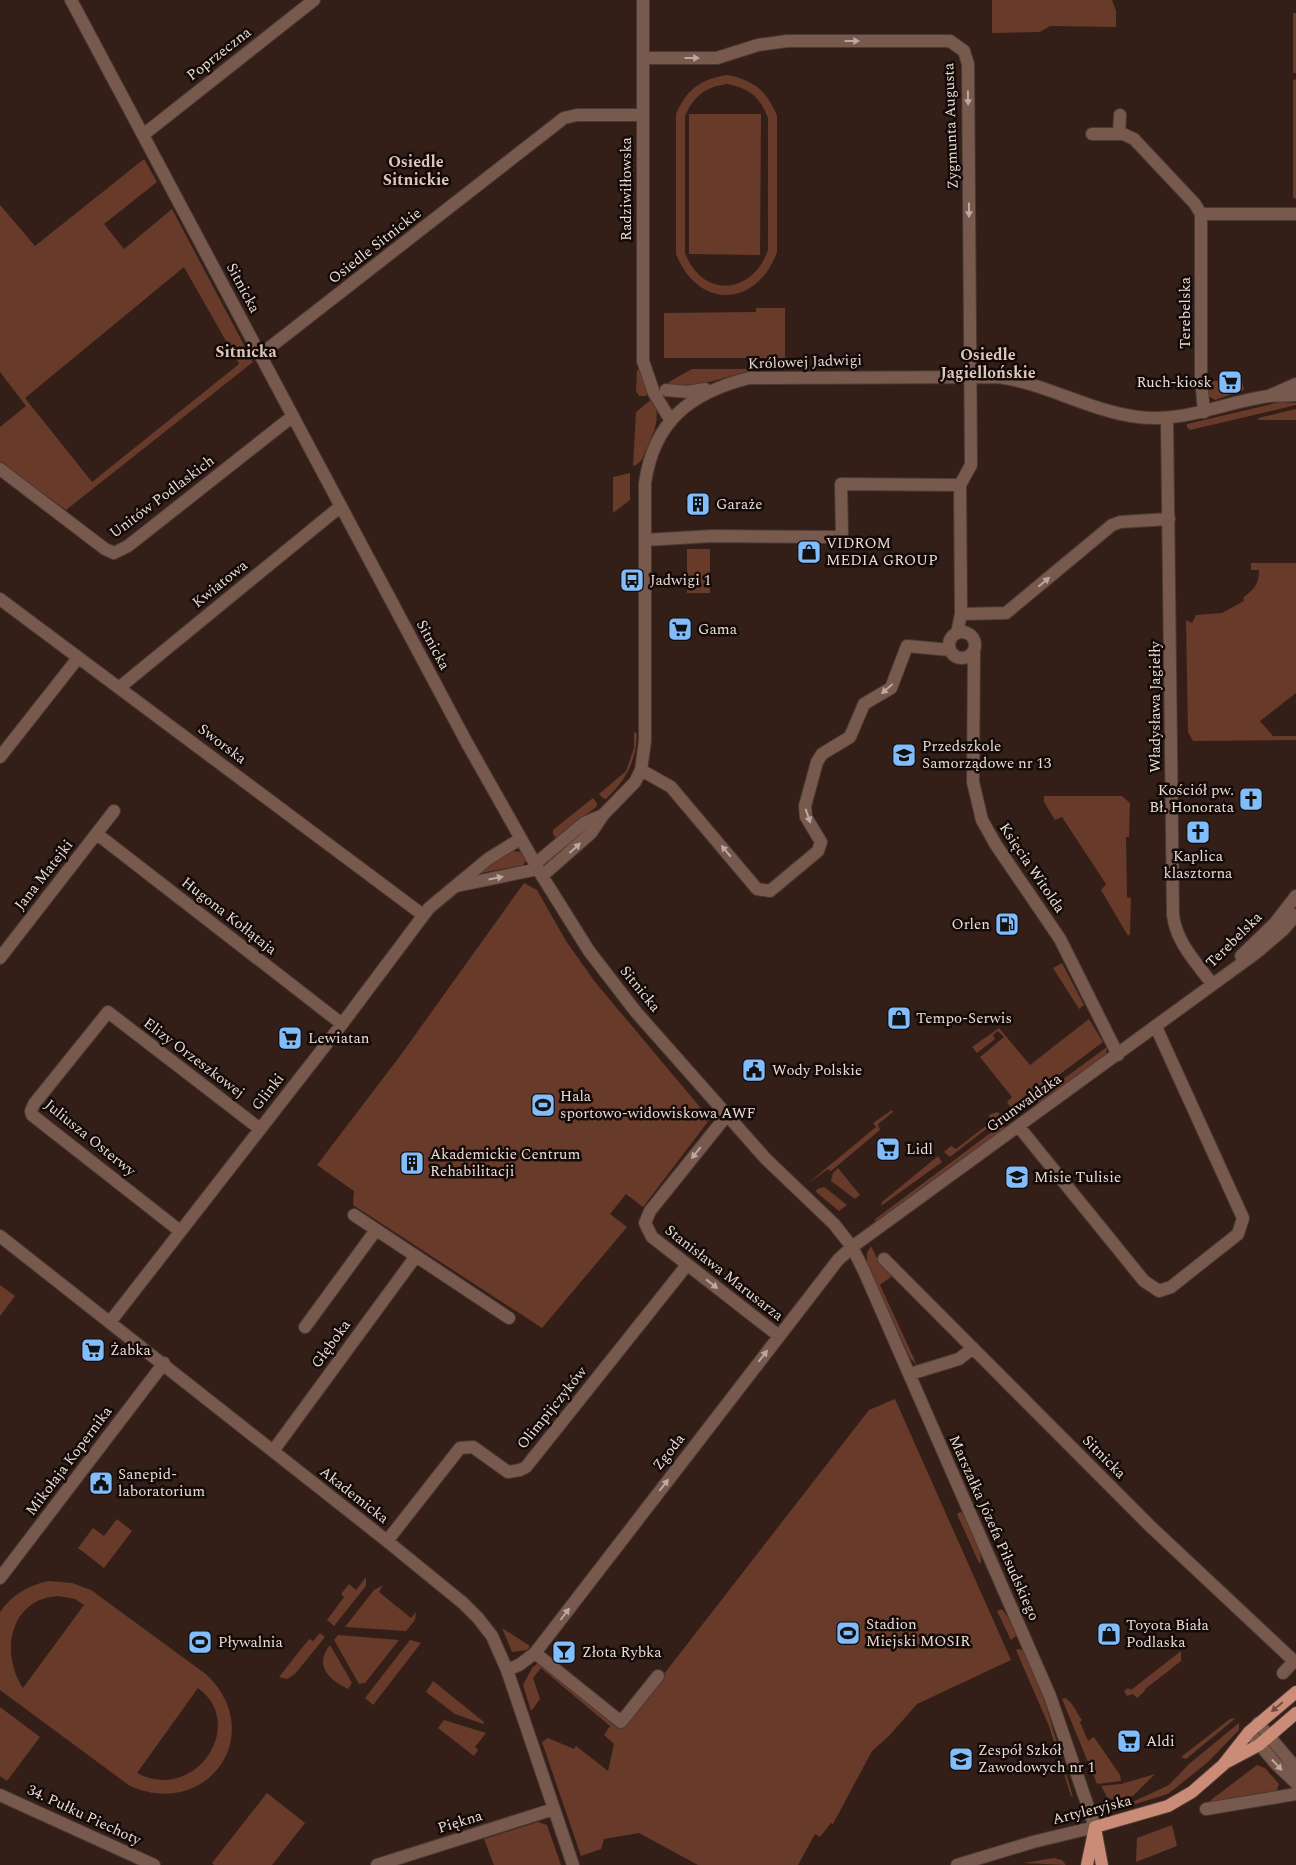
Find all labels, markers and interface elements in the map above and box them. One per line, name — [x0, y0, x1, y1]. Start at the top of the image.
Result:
street label: Poprzeczna — [182, 21, 257, 87]
one-way arrow — [844, 38, 860, 46]
one-way arrow — [684, 54, 700, 62]
street label: Zygmunta Augusta — [937, 62, 965, 189]
one-way arrow — [964, 90, 972, 106]
street label: Radziwiłłowska — [615, 136, 638, 241]
district label: Osiedle Sitnickie — [383, 150, 449, 192]
street label: Osiedle Sitnickie — [323, 202, 427, 290]
one-way arrow — [965, 203, 973, 219]
street label: Sitnicka — [220, 259, 266, 318]
street label: Terebelska — [1174, 276, 1197, 349]
district label: Sitnicka — [215, 340, 277, 364]
district label: Osiedle Jagiellońskie — [940, 343, 1036, 385]
street label: Królowej Jadwigi — [747, 349, 863, 375]
supermarket icon: Ruch-kiosk — [1217, 369, 1243, 395]
place label: Ruch-kiosk — [1136, 371, 1212, 394]
street label: Unitów Podlaskich — [105, 450, 220, 544]
building icon: Garaże — [685, 491, 711, 517]
place label: Garaże — [716, 493, 763, 516]
place label: VIDROM MEDIA GROUP — [826, 532, 938, 572]
shop icon: VIDROM MEDIA GROUP — [796, 539, 822, 565]
street label: Kwiatowa — [187, 554, 253, 614]
bus stop icon: Jadwigi 1 — [619, 567, 645, 593]
place label: Jadwigi 1 — [650, 569, 711, 592]
one-way arrow — [1037, 576, 1049, 588]
street label: Sitnicka — [410, 616, 456, 675]
supermarket icon: Gama — [667, 616, 693, 642]
place label: Gama — [698, 618, 738, 641]
street label: Władysława Jagiełły — [1144, 640, 1167, 773]
one-way arrow — [881, 683, 894, 694]
street label: Sworska — [193, 718, 252, 770]
place label: Przedszkole Samorządowe nr 13 — [922, 735, 1052, 775]
school or university icon: Przedszkole Samorządowe nr 13 — [891, 742, 917, 768]
place label: Kościół pw. Bł. Honorata — [1149, 779, 1235, 819]
church icon: Kościół pw. Bł. Honorata — [1238, 786, 1264, 812]
one-way arrow — [804, 809, 812, 824]
street label: Księcia Witolda — [993, 818, 1071, 918]
church icon: Kaplica klasztorna — [1185, 819, 1211, 845]
street label: Jana Matejki — [9, 835, 79, 915]
one-way arrow — [568, 842, 580, 854]
one-way arrow — [721, 845, 732, 858]
place label: Kaplica klasztorna — [1164, 845, 1233, 885]
street label: Hugona Kołłątaja — [176, 871, 282, 961]
one-way arrow — [488, 873, 504, 881]
street label: Terebelska — [1200, 906, 1268, 974]
fuel station icon: Orlen — [994, 911, 1020, 937]
place label: Orlen — [952, 913, 990, 936]
street label: Sitnicka — [614, 961, 666, 1018]
shop icon: Tempo-Serwis — [886, 1005, 912, 1031]
place label: Tempo-Serwis — [916, 1007, 1012, 1030]
street label: Elizy Orzeszkowej — [138, 1012, 250, 1104]
supermarket icon: Lewiatan — [277, 1025, 303, 1051]
place label: Lewiatan — [308, 1027, 370, 1050]
public building icon: Wody Polskie — [741, 1057, 767, 1083]
place label: Wody Polskie — [772, 1059, 862, 1082]
street label: Grunwaldzka — [981, 1067, 1067, 1138]
street label: Glinki — [246, 1068, 290, 1116]
place label: Hala sportowo-widowiskowa AWF — [560, 1085, 756, 1125]
sports icon: Hala sportowo-widowiskowa AWF — [530, 1092, 556, 1118]
street label: Juliusza Osterwy — [39, 1094, 141, 1183]
supermarket icon: Lidl — [875, 1136, 901, 1162]
place label: Lidl — [906, 1138, 933, 1161]
place label: Akademickie Centrum Rehabilitacji — [430, 1143, 580, 1183]
one-way arrow — [691, 1146, 702, 1159]
building icon: Akademickie Centrum Rehabilitacji — [399, 1150, 425, 1176]
school or university icon: Misie Tulisie — [1004, 1164, 1030, 1190]
place label: Misie Tulisie — [1034, 1166, 1121, 1189]
street label: Stanisława Marusarza — [660, 1219, 789, 1327]
one-way arrow — [705, 1279, 718, 1290]
street label: Głęboka — [305, 1314, 357, 1373]
supermarket icon: Żabka — [80, 1337, 106, 1363]
place label: Żabka — [110, 1339, 151, 1362]
one-way arrow — [758, 1350, 769, 1363]
street label: Olimpijczyków — [511, 1361, 593, 1455]
street label: Mikołaja Kopernika — [20, 1401, 118, 1521]
street label: Zgoda — [647, 1428, 691, 1475]
street label: Sitnicka — [1077, 1430, 1132, 1485]
street label: Marszałka Józefa Piłsudskiego — [943, 1432, 1045, 1624]
street label: Akademicka — [314, 1461, 394, 1530]
place label: Sanepid- laboratorium — [118, 1463, 205, 1503]
public building icon: Sanepid- laboratorium — [88, 1470, 114, 1496]
one-way arrow — [659, 1478, 669, 1492]
one-way arrow — [560, 1607, 570, 1621]
place label: Stadion Miejski MOSIR — [866, 1613, 970, 1653]
place label: Toyota Biała Podlaska — [1126, 1614, 1209, 1654]
sports icon: Stadion Miejski MOSIR — [835, 1620, 861, 1646]
shop icon: Toyota Biała Podlaska — [1096, 1621, 1122, 1647]
sports icon: Pływalnia — [187, 1629, 213, 1655]
place label: Pływalnia — [218, 1631, 283, 1654]
bar icon: Złota Rybka — [551, 1639, 577, 1665]
place label: Złota Rybka — [582, 1641, 662, 1664]
one-way arrow — [1270, 1701, 1283, 1712]
supermarket icon: Aldi — [1116, 1728, 1142, 1754]
place label: Aldi — [1146, 1730, 1175, 1753]
place label: Zespół Szkół Zawodowych nr 1 — [978, 1739, 1095, 1779]
school or university icon: Zespół Szkół Zawodowych nr 1 — [948, 1746, 974, 1772]
one-way arrow — [1271, 1758, 1283, 1770]
street label: 34. Pułku Piechoty — [23, 1779, 145, 1852]
street label: Artyleryjska — [1050, 1789, 1135, 1831]
street label: Piękna — [435, 1804, 486, 1840]

